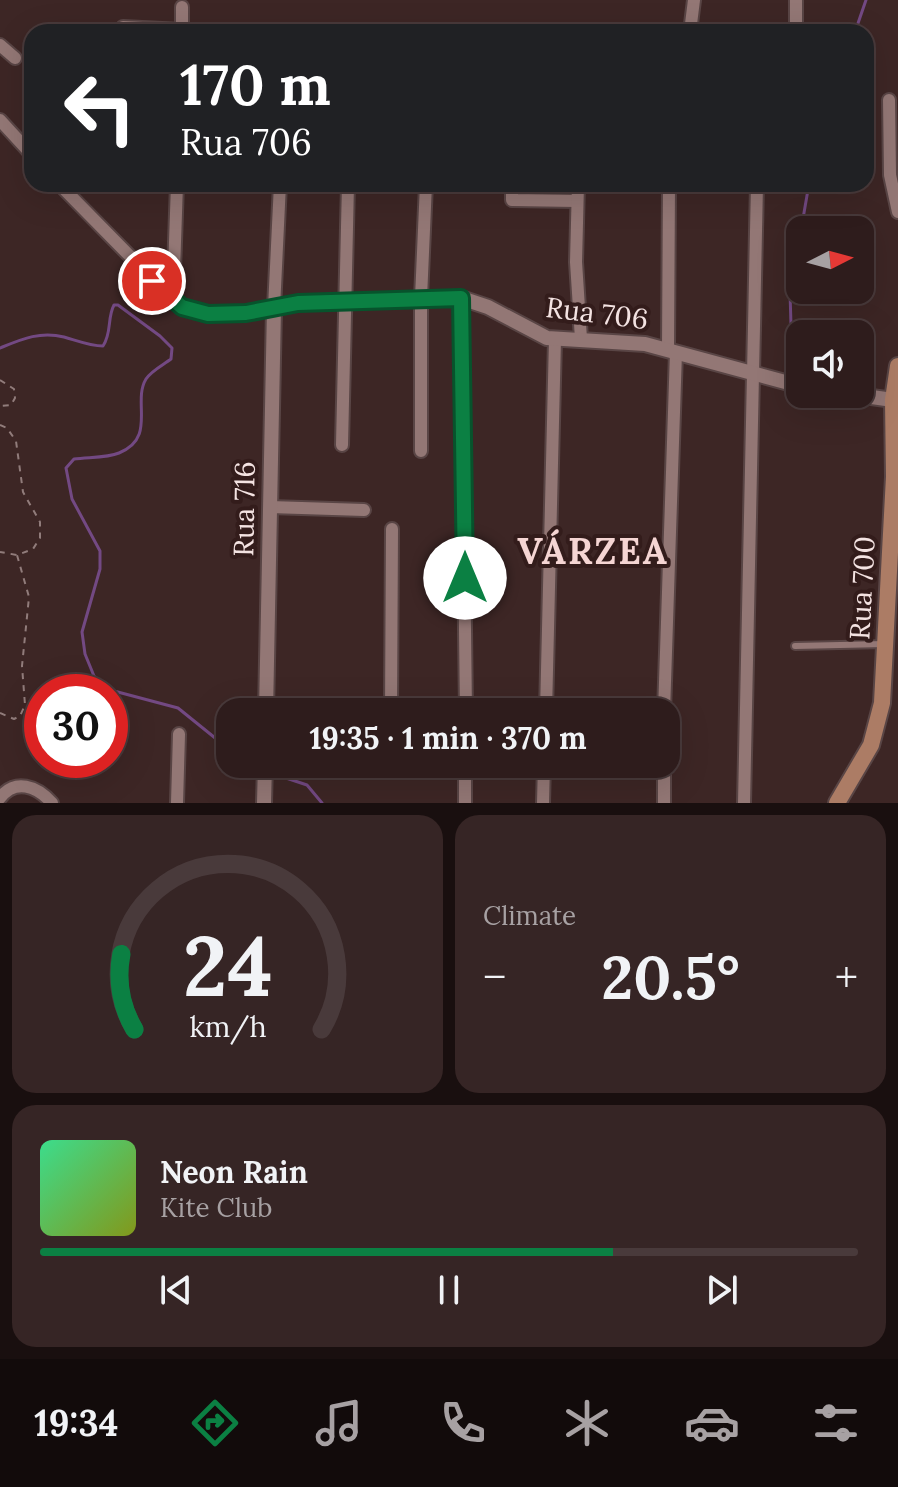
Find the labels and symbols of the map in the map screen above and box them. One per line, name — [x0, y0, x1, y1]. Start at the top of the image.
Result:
north arrow — [786, 216, 874, 304]
pin — [118, 247, 186, 315]
street label: Rua 706 — [544, 289, 650, 337]
street label: Rua 716 — [225, 461, 263, 557]
district label: VÁRZEA — [517, 528, 669, 574]
street label: Rua 700 — [841, 535, 883, 641]
position arrow — [423, 536, 507, 620]
speed limit sign: 30 — [24, 674, 128, 778]

